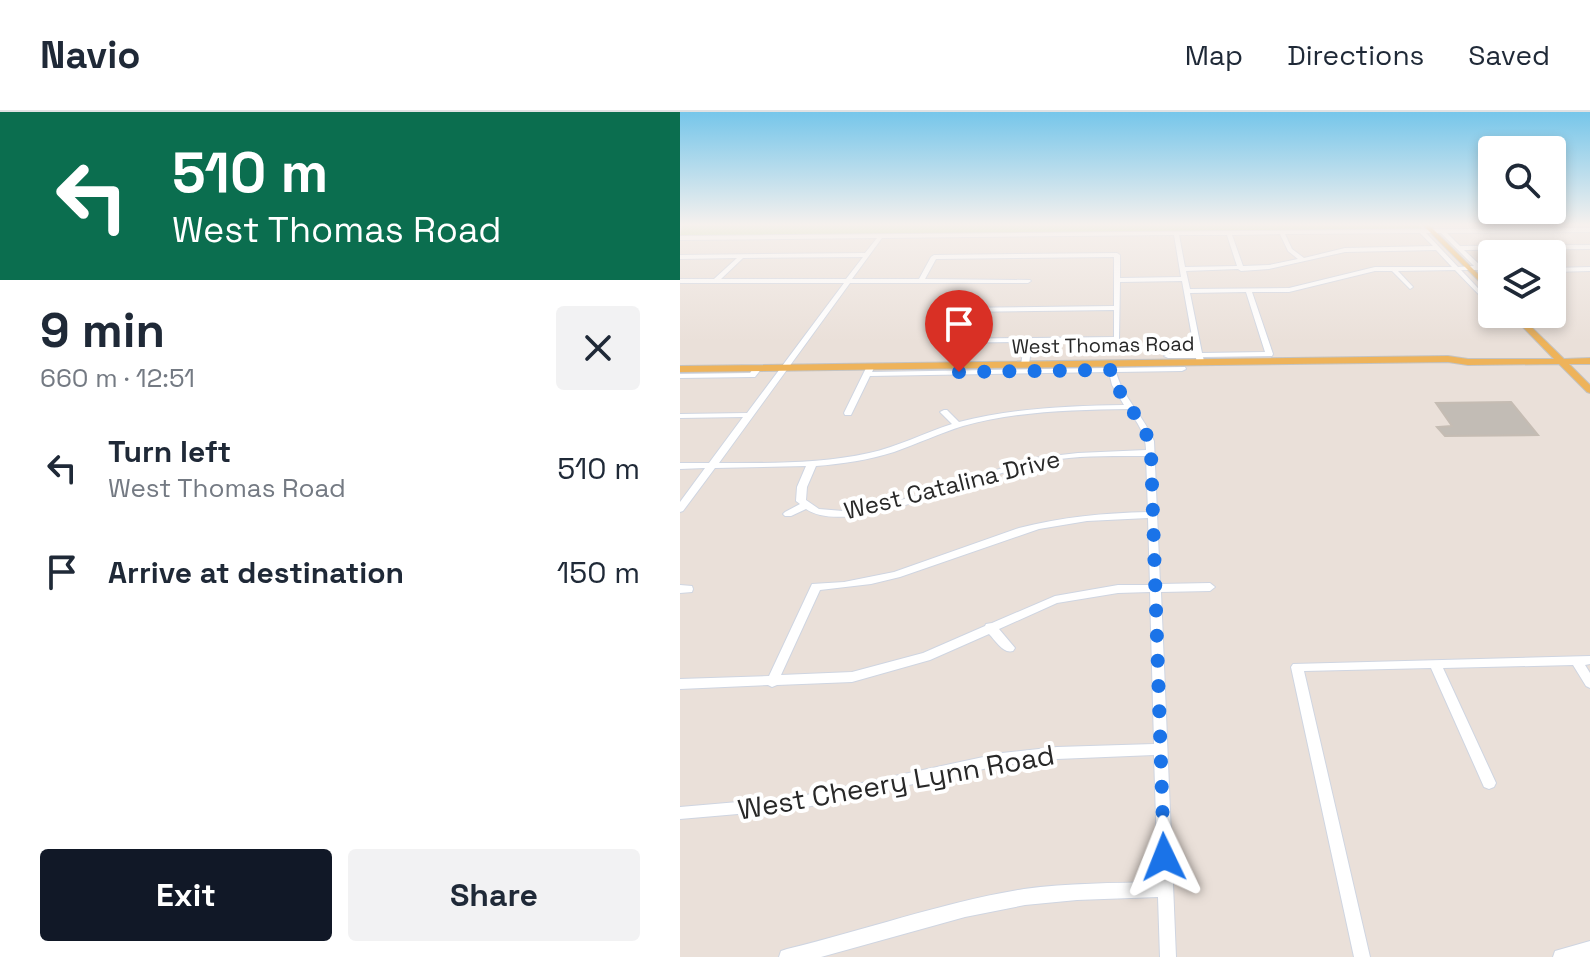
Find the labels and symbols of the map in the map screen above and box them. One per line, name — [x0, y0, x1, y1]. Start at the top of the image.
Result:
pin — [925, 290, 993, 372]
street label: West Thomas Road — [1011, 330, 1195, 360]
street label: West Catalina Drive — [841, 443, 1063, 526]
street label: West Cheery Lynn Road — [735, 736, 1057, 828]
position arrow — [1122, 815, 1206, 899]

